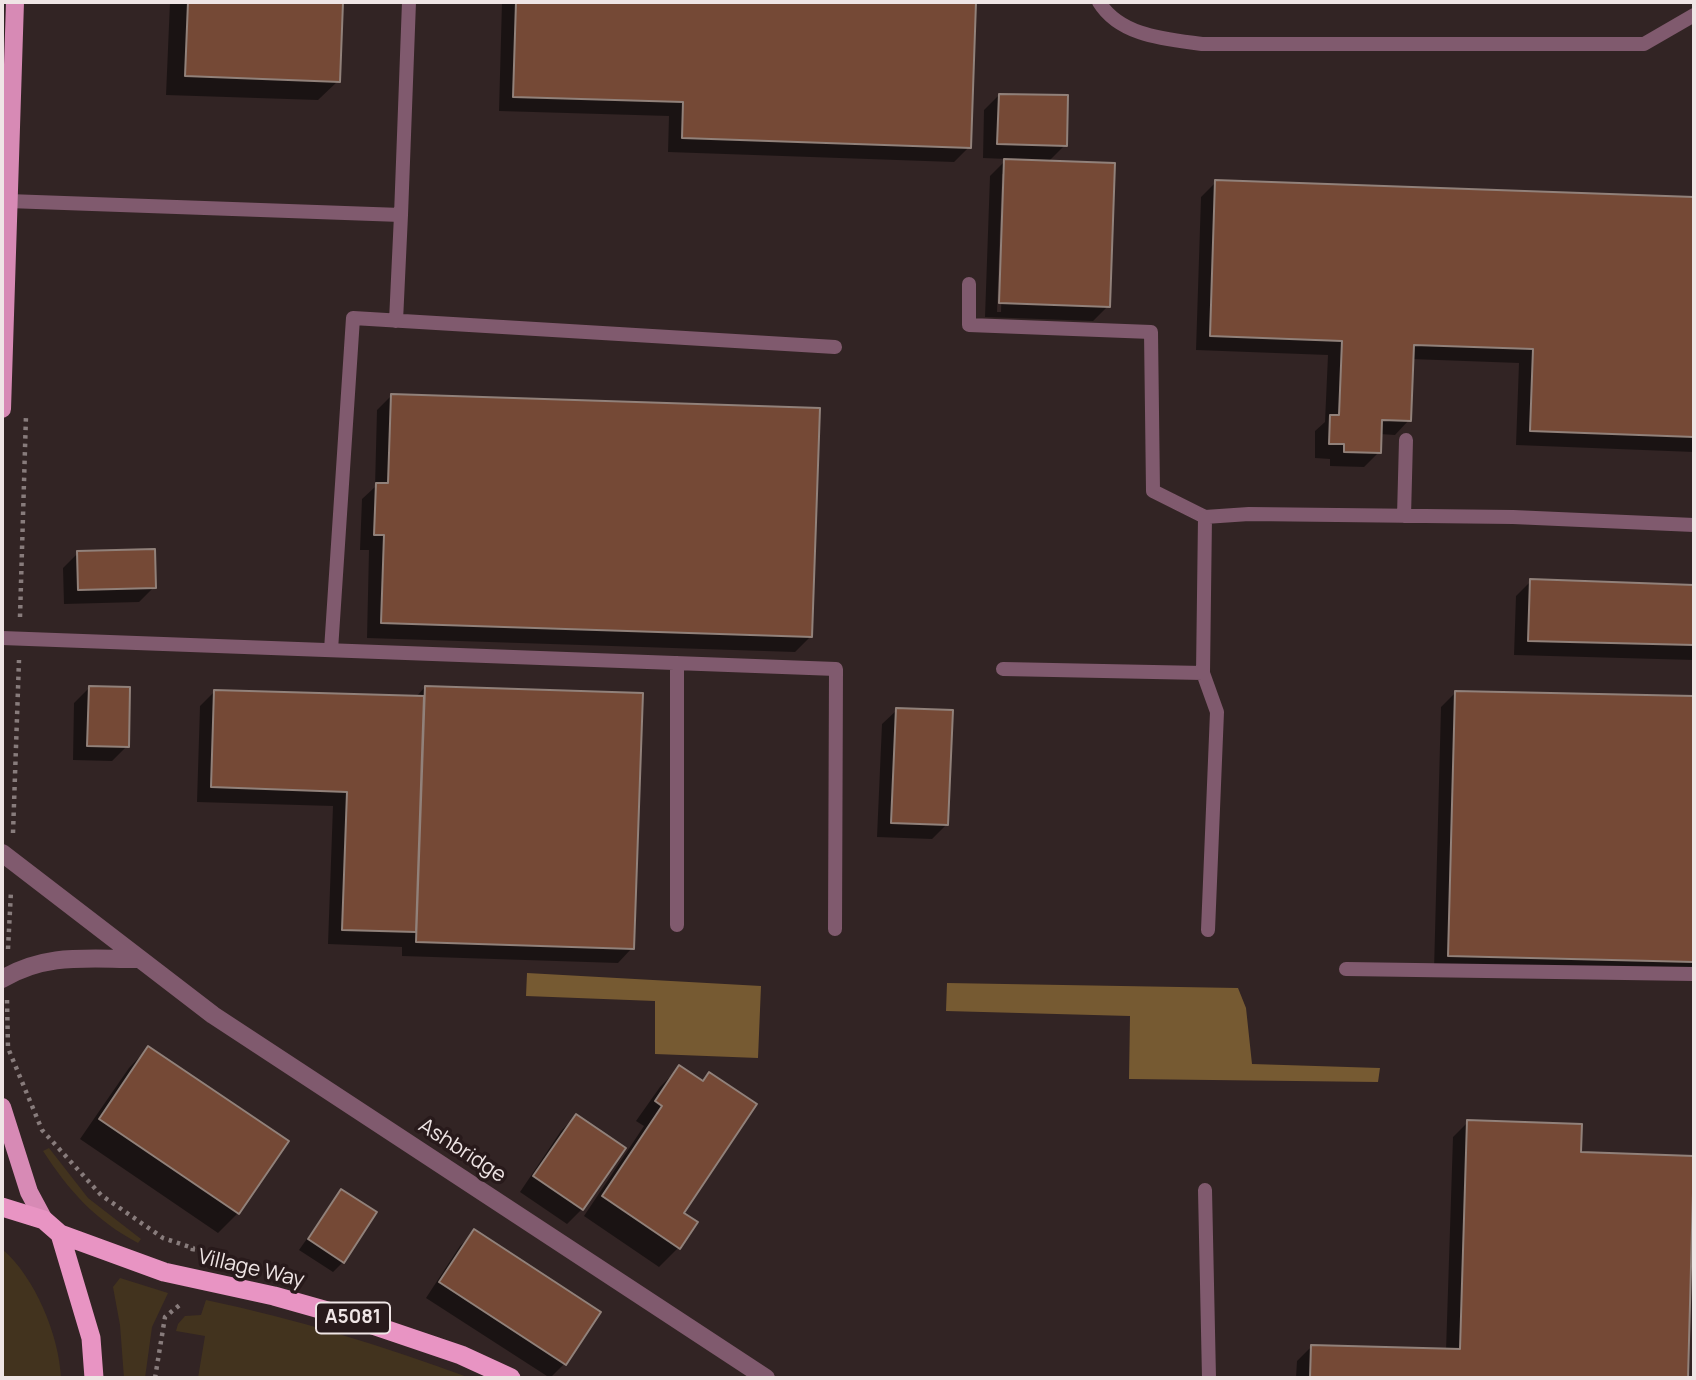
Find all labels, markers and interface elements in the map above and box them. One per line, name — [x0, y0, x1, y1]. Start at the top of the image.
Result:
street label: Ashbridge — [414, 1114, 510, 1188]
street label: Village Way — [195, 1245, 307, 1293]
road number: A5081 — [316, 1302, 390, 1334]

